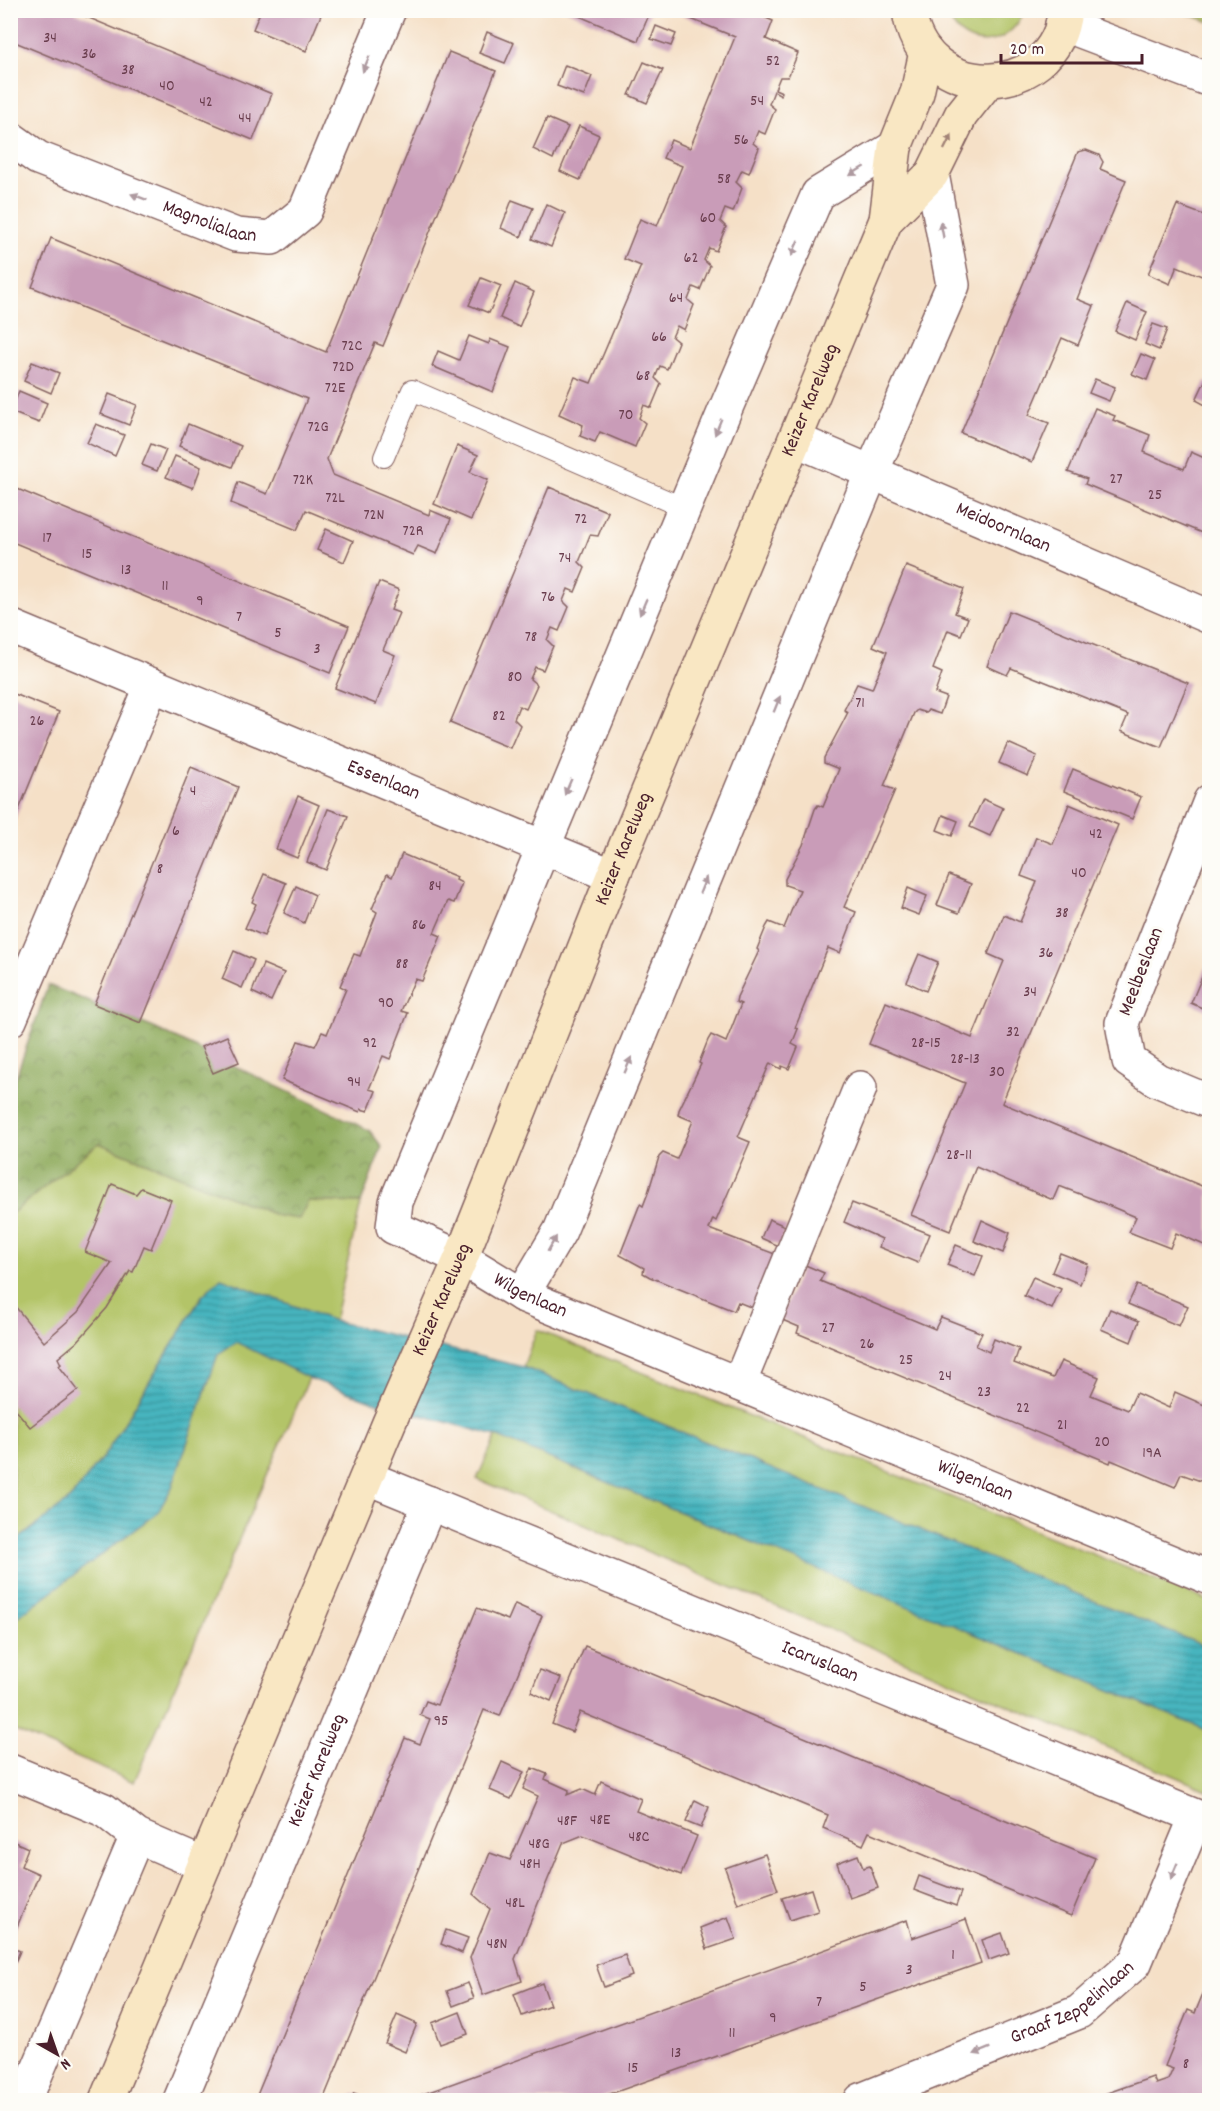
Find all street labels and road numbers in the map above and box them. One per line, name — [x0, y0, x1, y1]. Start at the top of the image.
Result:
street label: Magnolialaan — [158, 194, 258, 251]
street label: Keizer Karelweg — [775, 340, 847, 461]
street label: Meidoornlaan — [951, 496, 1055, 561]
street label: Essenlaan — [342, 753, 424, 808]
street label: Keizer Karelweg — [589, 788, 660, 910]
street label: Meelbeslaan — [1112, 924, 1172, 1020]
street label: Keizer Karelweg — [406, 1239, 479, 1361]
street label: Wilgenlaan — [487, 1266, 571, 1326]
street label: Wilgenlaan — [933, 1453, 1017, 1509]
street label: Icaruslaan — [777, 1634, 862, 1691]
street label: Keizer Karelweg — [282, 1710, 354, 1832]
street label: Graaf Zeppelinlaan — [1006, 1955, 1141, 2052]

